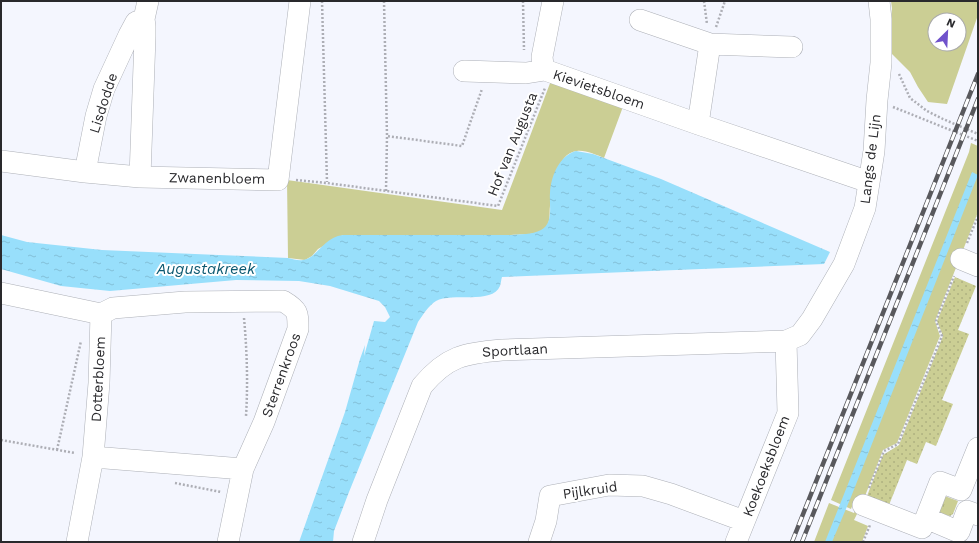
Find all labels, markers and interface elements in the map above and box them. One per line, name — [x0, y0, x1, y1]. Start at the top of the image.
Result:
north arrow — [927, 12, 967, 52]
text: N — [944, 16, 957, 31]
street label: Kievietsbloem — [551, 66, 647, 112]
street label: Lisdodde — [86, 71, 120, 135]
street label: Hof van Augusta — [484, 90, 540, 198]
street label: Langs de Lijn — [857, 113, 883, 205]
street label: Zwanenbloem — [169, 169, 265, 187]
water label: Augustakreek — [156, 260, 256, 278]
street label: Sterrenkroos — [258, 331, 304, 419]
street label: Dotterbloem — [88, 336, 108, 422]
street label: Sportlaan — [482, 340, 548, 360]
street label: Koekoeksbloem — [739, 413, 793, 519]
street label: Pijlkruid — [562, 478, 618, 502]

